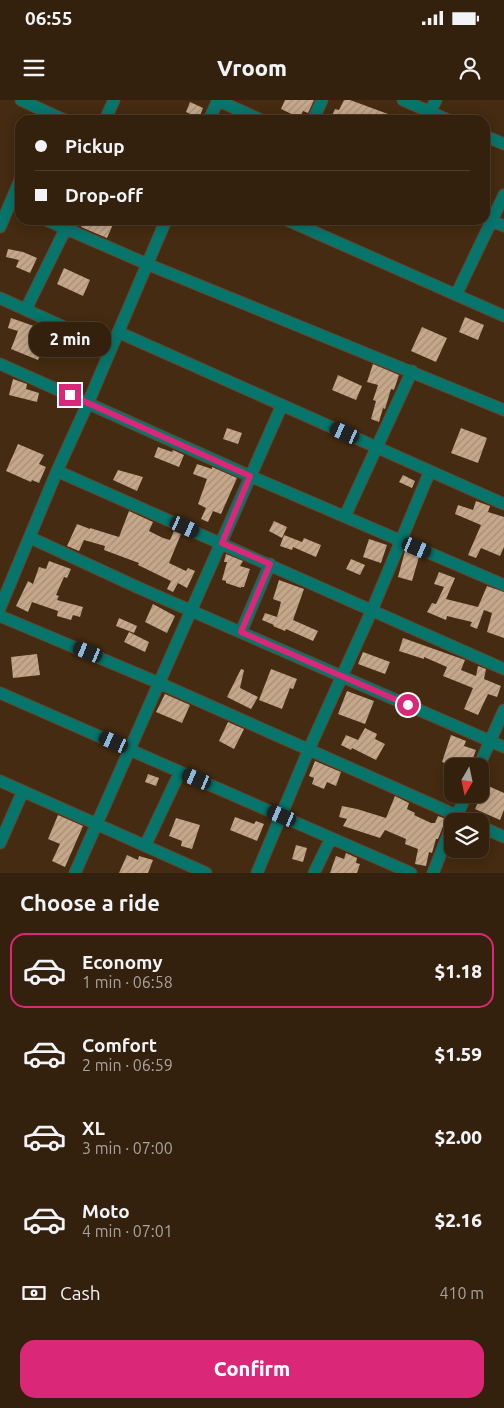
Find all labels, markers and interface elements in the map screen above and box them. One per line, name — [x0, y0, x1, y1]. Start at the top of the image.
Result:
text: 06:55 — [25, 7, 73, 29]
icon: menu — [20, 54, 48, 82]
icon: person — [456, 54, 484, 82]
text: Vroom — [217, 55, 287, 80]
text: Pickup — [65, 135, 125, 157]
text: Drop-off — [65, 184, 143, 206]
callout: 2 min — [29, 322, 111, 358]
text: 2 min — [50, 330, 90, 348]
route end — [59, 384, 81, 406]
car — [328, 420, 361, 446]
car — [168, 514, 201, 540]
car — [400, 535, 433, 561]
car — [71, 639, 104, 665]
route start — [397, 694, 419, 716]
car — [97, 729, 130, 755]
north arrow — [444, 758, 489, 802]
map controls — [444, 758, 489, 858]
car — [180, 766, 213, 792]
car — [265, 803, 298, 829]
button: layers — [444, 813, 489, 858]
text: Choose a ride — [20, 890, 160, 915]
icon: car — [22, 948, 67, 993]
text: Economy — [82, 951, 163, 973]
text: $1.18 — [434, 960, 482, 982]
text: 1 min · 06:58 — [82, 973, 173, 991]
icon: car — [22, 1031, 67, 1076]
text: Comfort — [82, 1034, 157, 1056]
text: $1.59 — [434, 1043, 482, 1065]
text: 2 min · 06:59 — [82, 1056, 173, 1074]
icon: car — [22, 1114, 67, 1159]
text: XL — [82, 1117, 105, 1139]
text: $2.00 — [434, 1126, 482, 1148]
text: 3 min · 07:00 — [82, 1139, 173, 1157]
icon: car — [22, 1197, 67, 1242]
text: Moto — [82, 1200, 130, 1222]
text: $2.16 — [434, 1209, 482, 1231]
text: 4 min · 07:01 — [82, 1222, 173, 1240]
icon: cash — [20, 1279, 48, 1307]
text: Cash — [60, 1282, 101, 1304]
text: 410 m — [439, 1284, 484, 1302]
button: Confirm — [20, 1340, 484, 1398]

